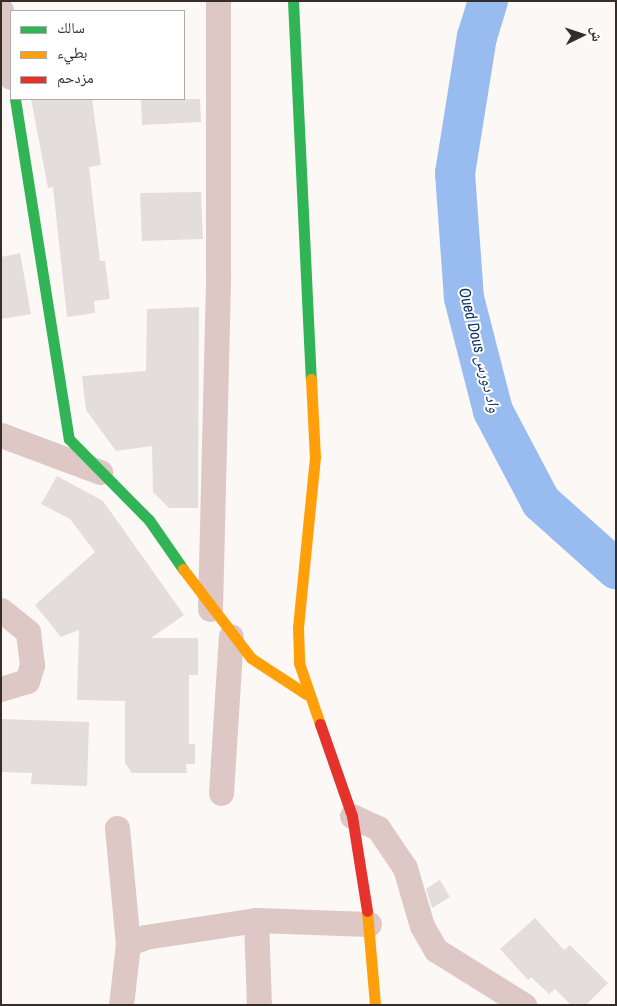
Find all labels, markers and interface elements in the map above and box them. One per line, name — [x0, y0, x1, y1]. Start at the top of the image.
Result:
legend — [10, 10, 185, 100]
north arrow — [557, 10, 607, 60]
text: سالك — [57, 17, 85, 38]
text: ش — [587, 26, 606, 42]
text: بطيء — [57, 42, 87, 63]
text: مزدحم — [57, 67, 94, 88]
water label: Oued Dous واد دورس — [455, 286, 505, 414]

